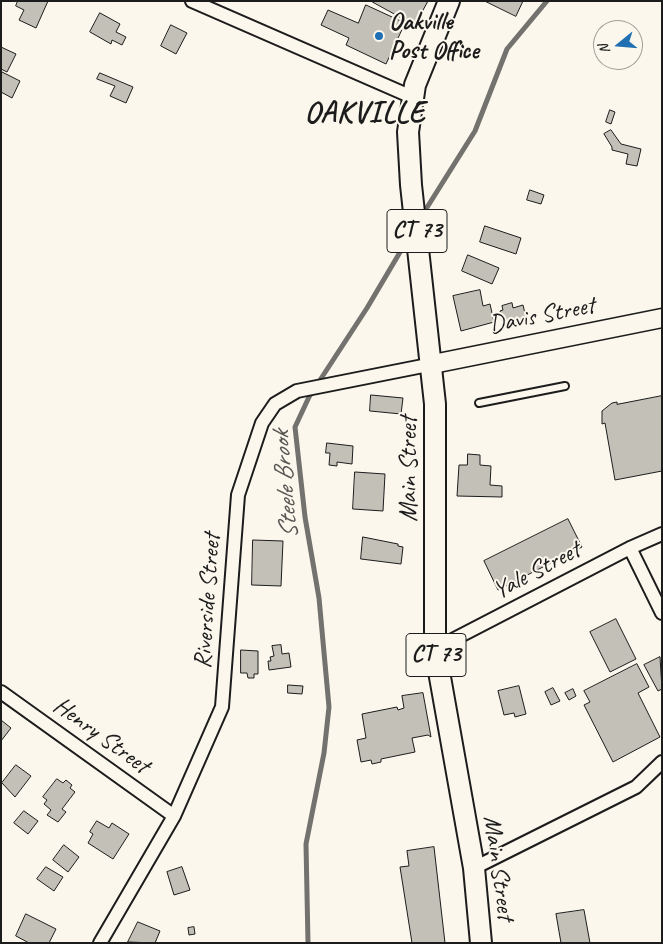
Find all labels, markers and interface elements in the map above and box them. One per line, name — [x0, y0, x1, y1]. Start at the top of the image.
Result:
place label: Oakville Post Office — [389, 7, 478, 66]
north arrow — [593, 20, 643, 70]
marker: Oakville Post Office — [373, 30, 385, 42]
text: N — [595, 43, 614, 56]
district label: OAKVILLE — [303, 96, 427, 132]
road number: CT 73 — [387, 210, 447, 252]
street label: Davis Street — [487, 291, 597, 341]
street label: Main Street — [394, 416, 424, 522]
water label: Steele Brook — [266, 430, 306, 540]
street label: Riverside Street — [188, 532, 228, 670]
street label: Yale Street — [488, 536, 586, 606]
road number: CT 73 — [406, 634, 466, 676]
street label: Henry Street — [47, 691, 155, 781]
street label: Main Street — [476, 814, 520, 922]

